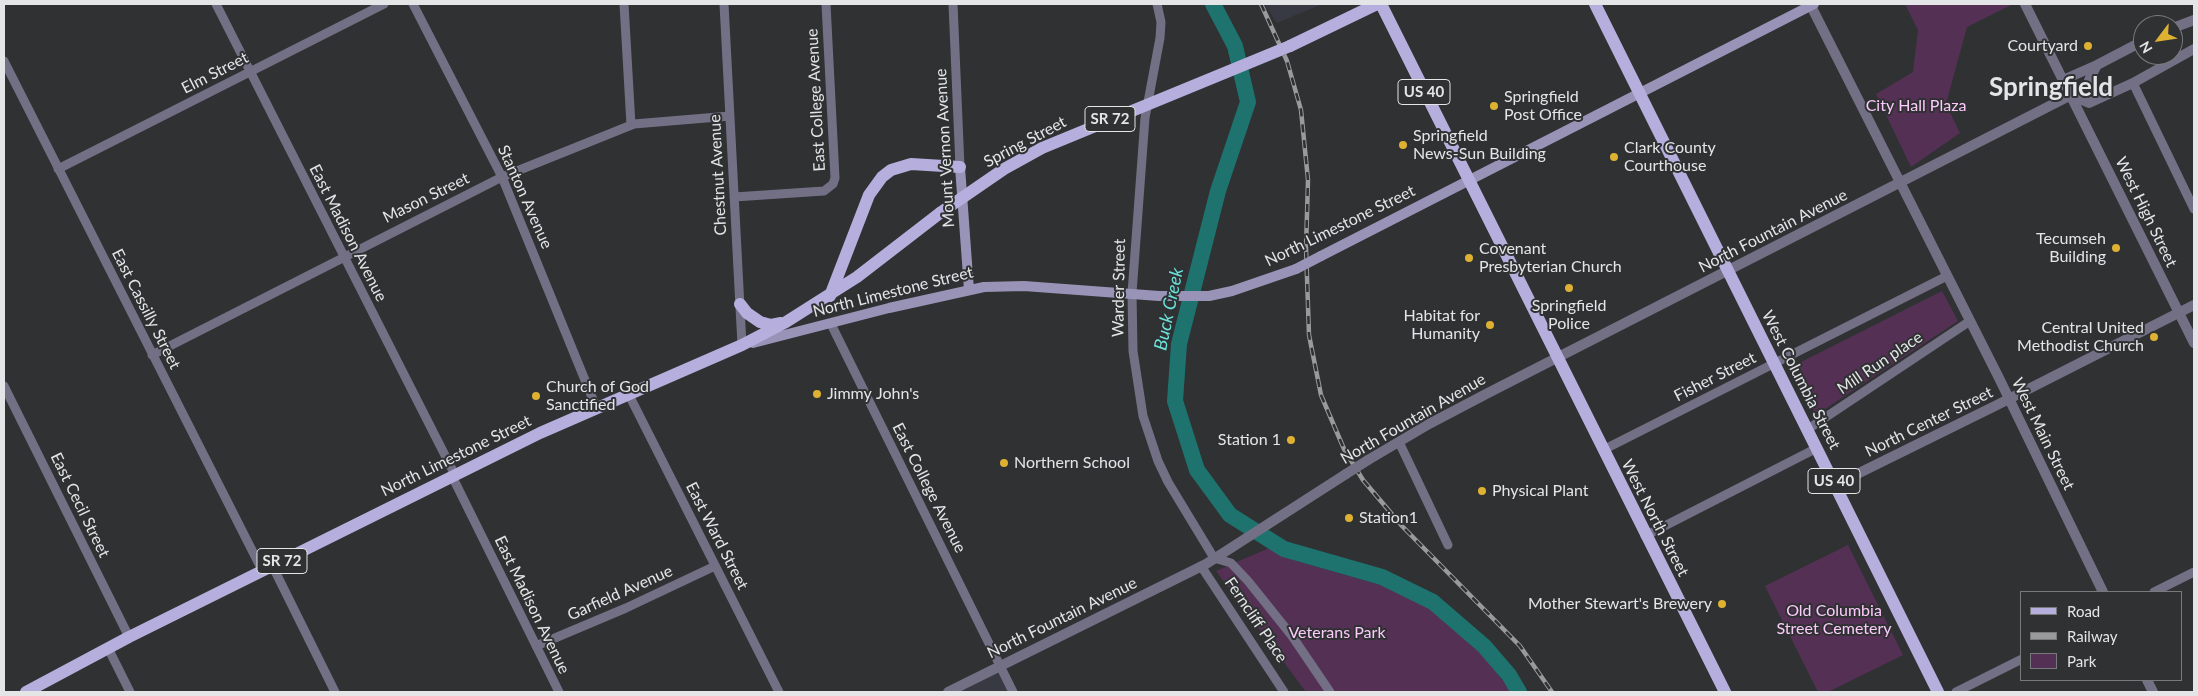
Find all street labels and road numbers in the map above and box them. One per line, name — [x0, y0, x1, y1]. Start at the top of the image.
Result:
street label: East College Avenue — [803, 28, 829, 172]
street label: Elm Street — [178, 48, 252, 98]
street label: Mount Vernon Avenue — [931, 68, 959, 228]
road number: US 40 — [1398, 80, 1450, 104]
road number: SR 72 — [1085, 106, 1135, 132]
street label: Spring Street — [980, 112, 1070, 172]
street label: Chestnut Avenue — [705, 114, 731, 236]
street label: Stanton Avenue — [494, 142, 556, 252]
street label: West High Street — [2111, 154, 2181, 270]
street label: East Madison Avenue — [305, 161, 391, 305]
street label: Mason Street — [380, 169, 472, 227]
street label: North Limestone Street — [1262, 181, 1418, 271]
street label: North Fountain Avenue — [1695, 185, 1851, 277]
street label: Warder Street — [1109, 239, 1129, 337]
street label: East Cassilly Street — [107, 246, 185, 372]
street label: North Limestone Street — [811, 263, 975, 321]
street label: West Columbia Street — [1758, 307, 1844, 453]
street label: Mill Run place — [1834, 327, 1926, 399]
street label: Fisher Street — [1671, 348, 1759, 406]
street label: North Fountain Avenue — [1337, 370, 1489, 468]
street label: West Main Street — [2008, 375, 2078, 493]
street label: North Center Street — [1862, 383, 1996, 461]
street label: North Limestone Street — [378, 411, 534, 501]
street label: East College Avenue — [888, 420, 970, 556]
street label: East Cecil Street — [46, 449, 114, 561]
street label: West North Street — [1617, 456, 1693, 580]
road number: US 40 — [1808, 468, 1860, 494]
street label: East Ward Street — [682, 479, 752, 593]
street label: East Madison Avenue — [490, 533, 574, 677]
road number: SR 72 — [257, 548, 307, 574]
street label: Garfield Avenue — [565, 561, 675, 625]
street label: North Fountain Avenue — [984, 573, 1140, 663]
street label: Ferncliff Place — [1220, 574, 1292, 666]

